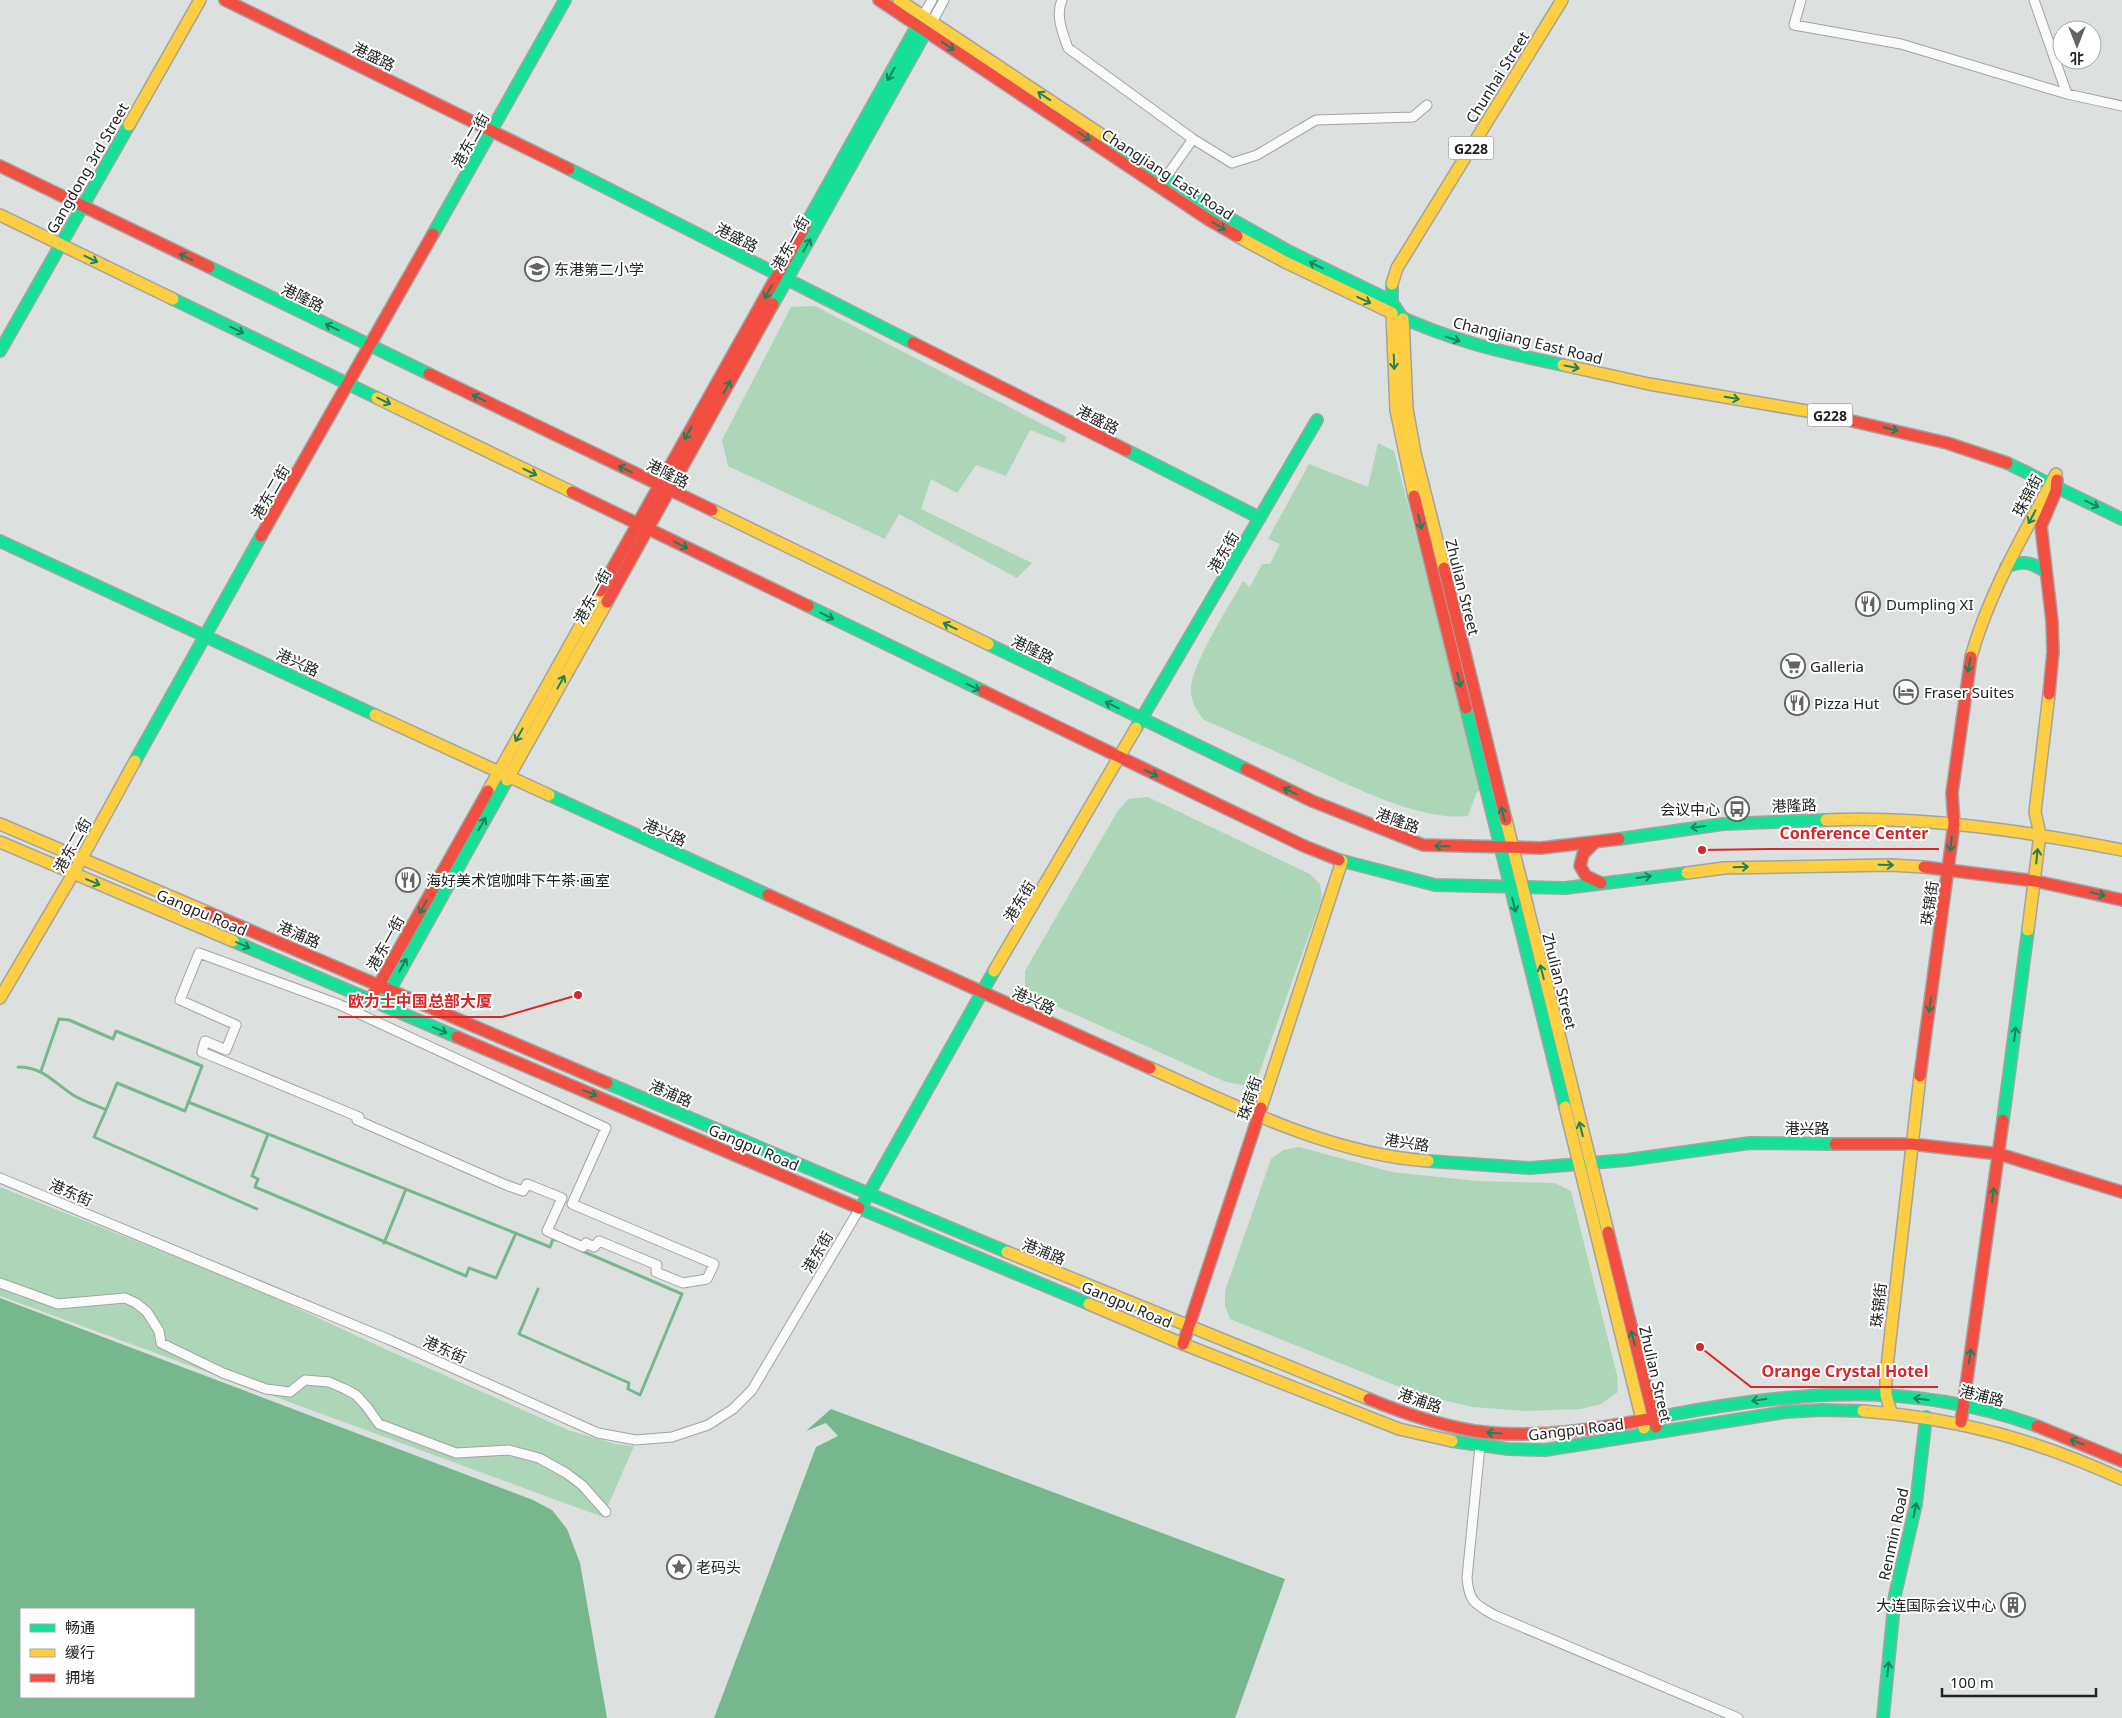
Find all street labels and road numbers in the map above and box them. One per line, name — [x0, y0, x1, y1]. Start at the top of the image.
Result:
street label: Chunhai Street — [1461, 27, 1534, 127]
street label: 港盛路 — [349, 37, 399, 75]
street label: Gangdong 3rd Street — [41, 98, 133, 237]
street label: 港东二街 — [447, 109, 493, 171]
street label: Changjiang East Road — [1098, 124, 1238, 224]
road number: G228 — [1448, 136, 1494, 160]
street label: 港东一街 — [767, 212, 813, 274]
street label: 港盛路 — [712, 218, 762, 256]
street label: 港隆路 — [278, 278, 328, 316]
street label: Changjiang East Road — [1451, 312, 1605, 368]
street label: 港盛路 — [1073, 400, 1123, 438]
road number: G228 — [1808, 404, 1852, 426]
street label: 港隆路 — [643, 454, 693, 492]
street label: 港东二街 — [246, 461, 294, 523]
street label: 珠锦街 — [2008, 470, 2046, 520]
street label: 港东街 — [1203, 528, 1243, 576]
street label: Zhulian Street — [1441, 537, 1485, 638]
street label: 港东一街 — [569, 565, 615, 627]
street label: 港隆路 — [1008, 630, 1058, 668]
street label: 港兴路 — [273, 643, 323, 681]
street label: 港隆路 — [1771, 794, 1817, 816]
street label: 港隆路 — [1373, 803, 1423, 837]
street label: 港东二街 — [49, 814, 95, 876]
street label: 港兴路 — [640, 814, 690, 850]
street label: 港东街 — [999, 877, 1039, 925]
street label: 珠锦街 — [1916, 879, 1942, 927]
street label: Gangpu Road — [154, 884, 250, 940]
street label: 港东一街 — [362, 912, 408, 974]
street label: 港浦路 — [274, 916, 324, 952]
street label: Zhulian Street — [1538, 931, 1582, 1032]
street label: 港兴路 — [1009, 981, 1059, 1019]
street label: 珠荷街 — [1233, 1074, 1265, 1122]
street label: 港浦路 — [646, 1075, 696, 1111]
street label: 港兴路 — [1784, 1118, 1830, 1138]
street label: Gangpu Road — [706, 1119, 802, 1175]
street label: 港兴路 — [1383, 1129, 1431, 1155]
street label: 港东街 — [46, 1174, 96, 1210]
street label: 港东街 — [797, 1228, 837, 1276]
street label: 港浦路 — [1019, 1233, 1069, 1269]
street label: Gangpu Road — [1079, 1276, 1175, 1332]
street label: 珠锦街 — [1866, 1282, 1890, 1328]
street label: Zhulian Street — [1635, 1324, 1677, 1425]
street label: 港东街 — [420, 1331, 470, 1367]
street label: 港浦路 — [1958, 1380, 2006, 1410]
street label: 港浦路 — [1395, 1383, 1445, 1417]
street label: Gangpu Road — [1527, 1413, 1625, 1445]
street label: Renmin Road — [1873, 1486, 1913, 1582]

